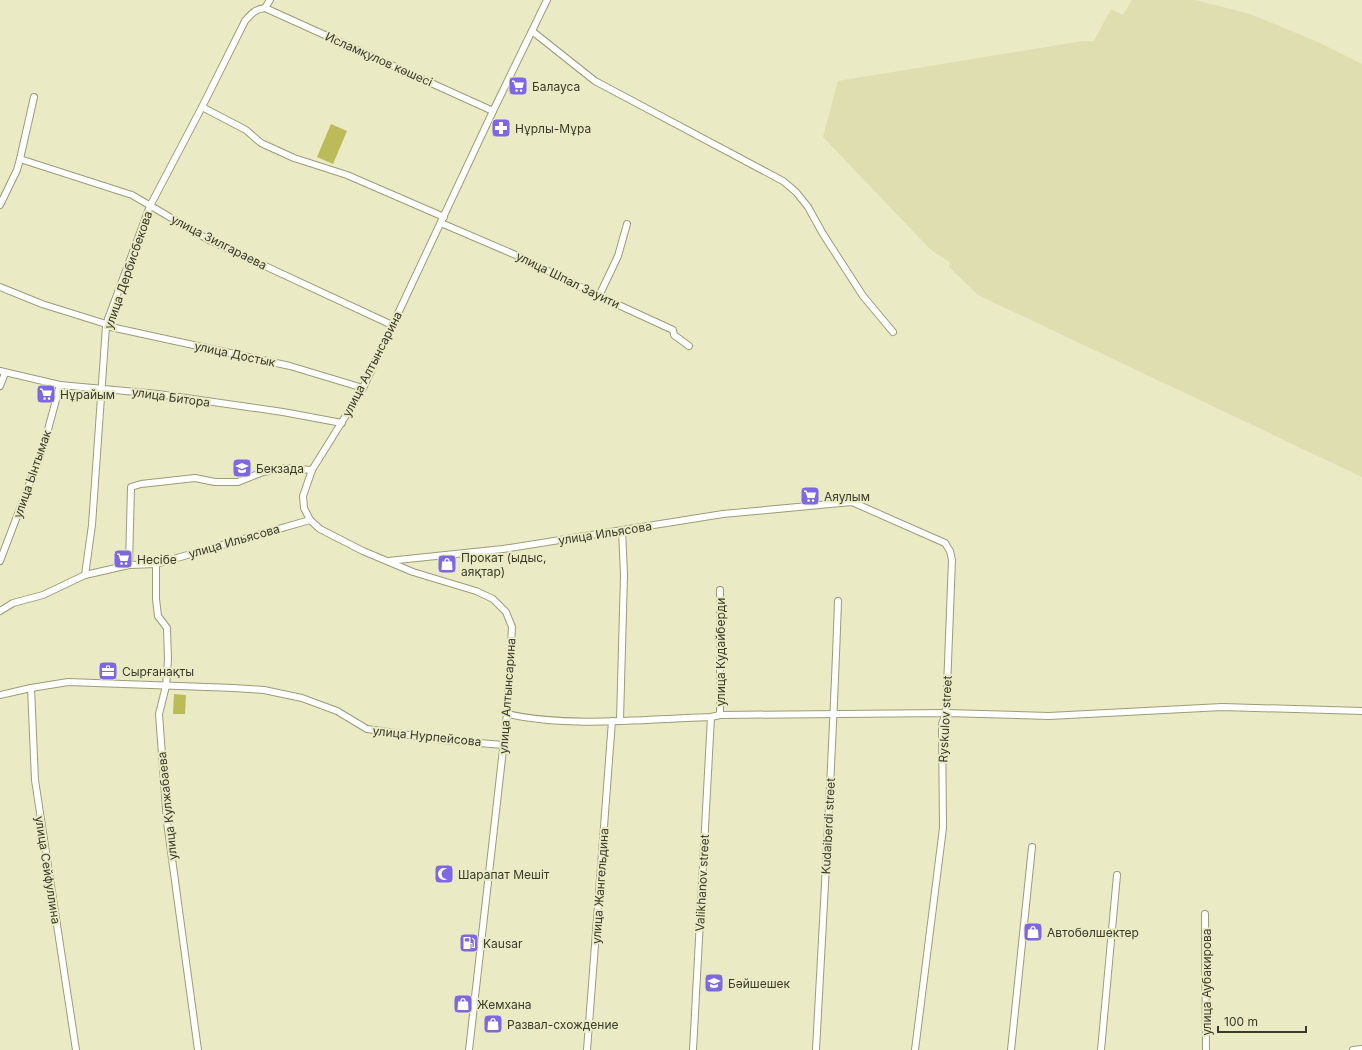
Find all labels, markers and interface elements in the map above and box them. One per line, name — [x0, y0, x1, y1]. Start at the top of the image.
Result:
street label: Исламқулов көшесі — [323, 29, 435, 89]
supermarket icon: Балауса — [507, 75, 529, 97]
place label: Балауса — [532, 79, 580, 94]
pharmacy icon: Нұрлы-Мұра — [490, 117, 512, 139]
place label: Нұрлы-Мұра — [515, 121, 591, 136]
street label: улица Дербисбекова — [101, 209, 155, 331]
street label: улица Зилгараева — [169, 211, 269, 273]
street label: улица Шпал Зауити — [514, 248, 622, 312]
street label: улица Алтынсарина — [339, 309, 405, 419]
street label: улица Достык — [193, 338, 277, 370]
supermarket icon: Нұрайым — [35, 383, 57, 405]
street label: улица Битора — [131, 384, 211, 410]
place label: Нұрайым — [60, 387, 115, 402]
street label: улица Ынтымак — [10, 427, 54, 520]
school or university icon: Бекзада — [231, 457, 253, 479]
place label: Бекзада — [256, 461, 304, 476]
supermarket icon: Аяулым — [799, 485, 821, 507]
place label: Аяулым — [824, 489, 870, 504]
street label: улица Ильясова — [557, 518, 653, 548]
street label: улица Ильясова — [187, 521, 281, 561]
supermarket icon: Несібе — [112, 548, 134, 570]
place label: Прокат (ыдыс, аяқтар) — [461, 550, 547, 579]
place label: Несібе — [137, 552, 177, 567]
shop icon: Прокат (ыдыс, аяқтар) — [436, 553, 458, 575]
street label: улица Кудайберди — [713, 598, 728, 706]
street label: улица Алтынсарина — [495, 637, 519, 755]
office icon: Сырғанақты — [97, 660, 119, 682]
place label: Сырғанақты — [122, 664, 194, 679]
street label: Ryskulov street — [935, 675, 955, 763]
street label: улица Нурпейсова — [372, 723, 482, 749]
street label: улица Кулжабаева — [154, 751, 180, 861]
street label: Kudaiberdi street — [818, 777, 838, 875]
street label: улица Сейфуллина — [32, 815, 64, 925]
street label: улица Жангельдина — [588, 827, 612, 945]
street label: Valikhanov street — [692, 834, 712, 932]
mosque icon: Шарапат Мешіт — [433, 863, 455, 885]
place label: Шарапат Мешіт — [458, 867, 550, 882]
shop icon: Автобөлшектер — [1022, 921, 1044, 943]
place label: Автобөлшектер — [1047, 925, 1139, 940]
street label: улица Аубакирова — [1199, 928, 1214, 1036]
fuel station icon: Kausar — [458, 932, 480, 954]
place label: Kausar — [483, 936, 523, 951]
school or university icon: Бәйшешек — [703, 972, 725, 994]
place label: Бәйшешек — [728, 976, 791, 991]
shop icon: Жемхана — [452, 993, 474, 1015]
place label: Жемхана — [477, 997, 532, 1012]
scale bar — [1218, 1008, 1306, 1034]
shop icon: Развал-схождение — [482, 1013, 504, 1035]
text: 100 m — [1224, 1014, 1258, 1029]
place label: Развал-схождение — [507, 1017, 619, 1032]

